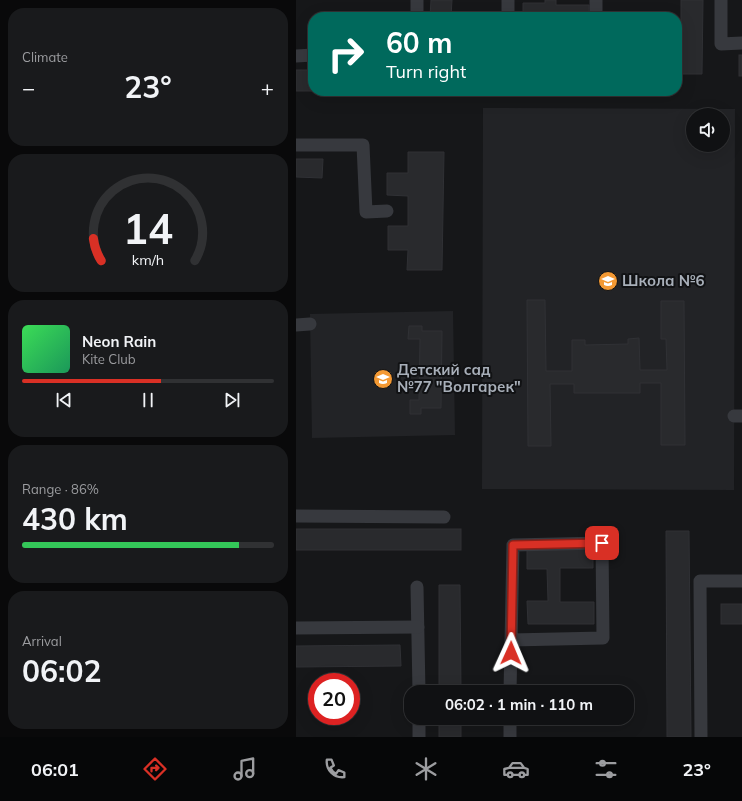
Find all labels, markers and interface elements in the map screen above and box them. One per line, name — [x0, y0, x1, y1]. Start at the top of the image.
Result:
text: 60 m — [386, 25, 452, 60]
icon: right — [320, 28, 372, 80]
text: Climate — [22, 49, 68, 65]
text: Turn right — [386, 60, 466, 83]
text: 23° — [124, 68, 172, 106]
text: − — [22, 74, 35, 102]
text: + — [261, 74, 274, 102]
map controls — [686, 108, 730, 152]
button: sound — [686, 108, 730, 152]
text: 14 — [123, 201, 173, 253]
text: km/h — [132, 250, 164, 268]
school or university icon: Школа №6 — [597, 270, 619, 292]
place label: Школа №6 — [622, 271, 704, 290]
text: Neon Rain — [82, 332, 156, 351]
text: Kite Club — [82, 351, 136, 367]
place label: Детский сад №77 "Волгарек" — [397, 360, 521, 396]
school or university icon: Детский сад №77 "Волгарек" — [372, 368, 394, 390]
icon: previous — [53, 389, 75, 411]
icon: pause — [137, 389, 159, 411]
icon: next — [221, 389, 243, 411]
text: Range · 86% — [22, 481, 99, 497]
text: 430 km — [22, 500, 128, 538]
pin — [585, 526, 619, 560]
icon: arrive — [591, 532, 613, 554]
position arrow — [490, 632, 532, 674]
text: Arrival — [22, 633, 62, 649]
text: 06:02 — [22, 652, 101, 690]
speed limit sign: 20 — [308, 673, 360, 725]
text: 06:02 · 1 min · 110 m — [445, 695, 593, 714]
icon: directions — [141, 755, 169, 783]
icon: music — [231, 755, 259, 783]
icon: phone — [321, 755, 349, 783]
icon: climate — [412, 755, 440, 783]
icon: car — [502, 755, 530, 783]
icon: filters — [592, 755, 620, 783]
text: 06:01 — [31, 758, 79, 781]
text: 23° — [682, 758, 711, 781]

